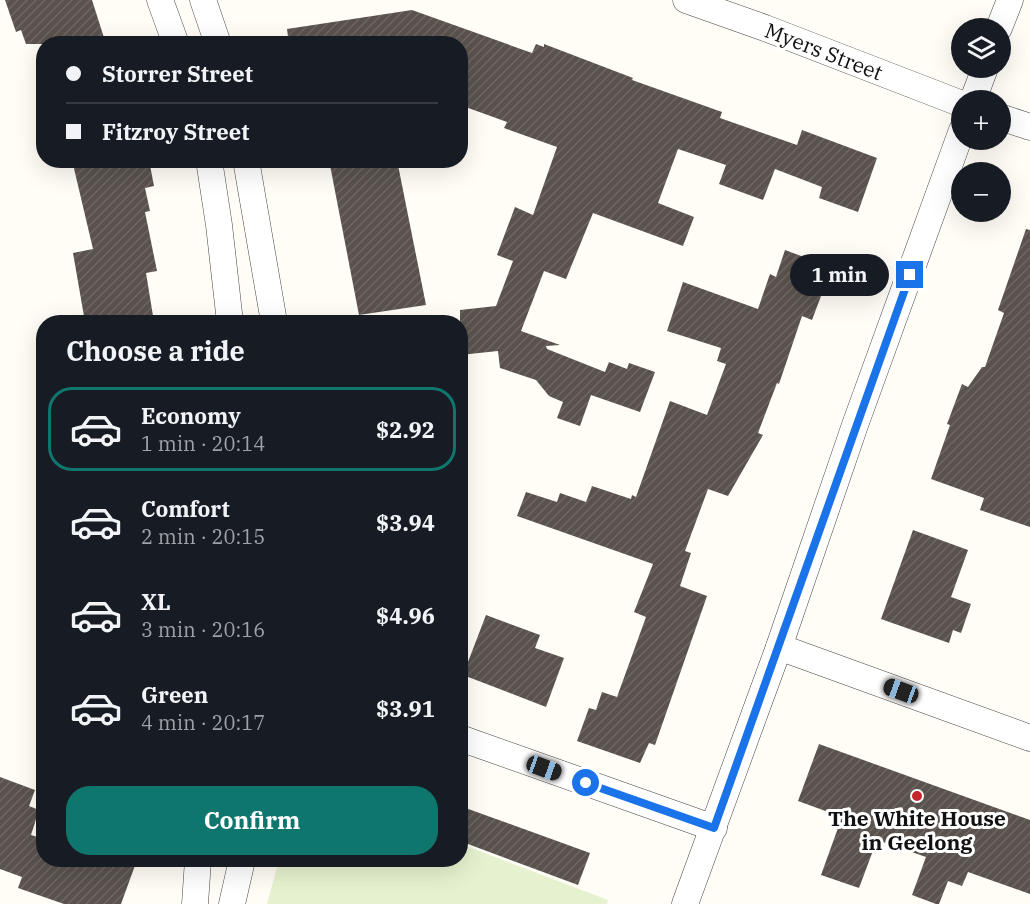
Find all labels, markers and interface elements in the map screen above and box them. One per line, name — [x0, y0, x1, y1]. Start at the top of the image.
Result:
street label: Myers Street — [761, 16, 887, 86]
map controls — [951, 18, 1011, 222]
button: layers — [951, 18, 1011, 78]
text: Storrer Street — [102, 59, 253, 88]
button: + — [951, 90, 1011, 150]
text: Fitzroy Street — [102, 117, 249, 146]
button: − — [951, 162, 1011, 222]
callout: 1 min — [790, 254, 889, 296]
text: 1 min — [812, 261, 868, 288]
route end — [896, 261, 923, 288]
text: Choose a ride — [66, 333, 245, 368]
text: Economy — [141, 401, 241, 430]
icon: car — [69, 402, 123, 456]
text: $2.92 — [376, 415, 435, 444]
text: 1 min · 20:14 — [141, 430, 265, 457]
text: Comfort — [141, 494, 230, 523]
icon: car — [69, 495, 123, 549]
text: $3.94 — [376, 508, 435, 537]
text: 2 min · 20:15 — [141, 523, 265, 550]
text: XL — [141, 587, 171, 616]
icon: car — [69, 588, 123, 642]
text: $4.96 — [376, 601, 435, 630]
text: 3 min · 20:16 — [141, 616, 265, 643]
car — [881, 676, 921, 706]
text: Green — [141, 680, 208, 709]
icon: car — [69, 681, 123, 735]
text: $3.91 — [376, 694, 435, 723]
text: 4 min · 20:17 — [141, 709, 265, 736]
car — [524, 753, 564, 783]
route start — [572, 769, 599, 796]
button: Confirm — [66, 786, 438, 855]
marker: The White House in Geelong — [910, 789, 924, 803]
place label: The White House in Geelong — [828, 804, 1006, 856]

